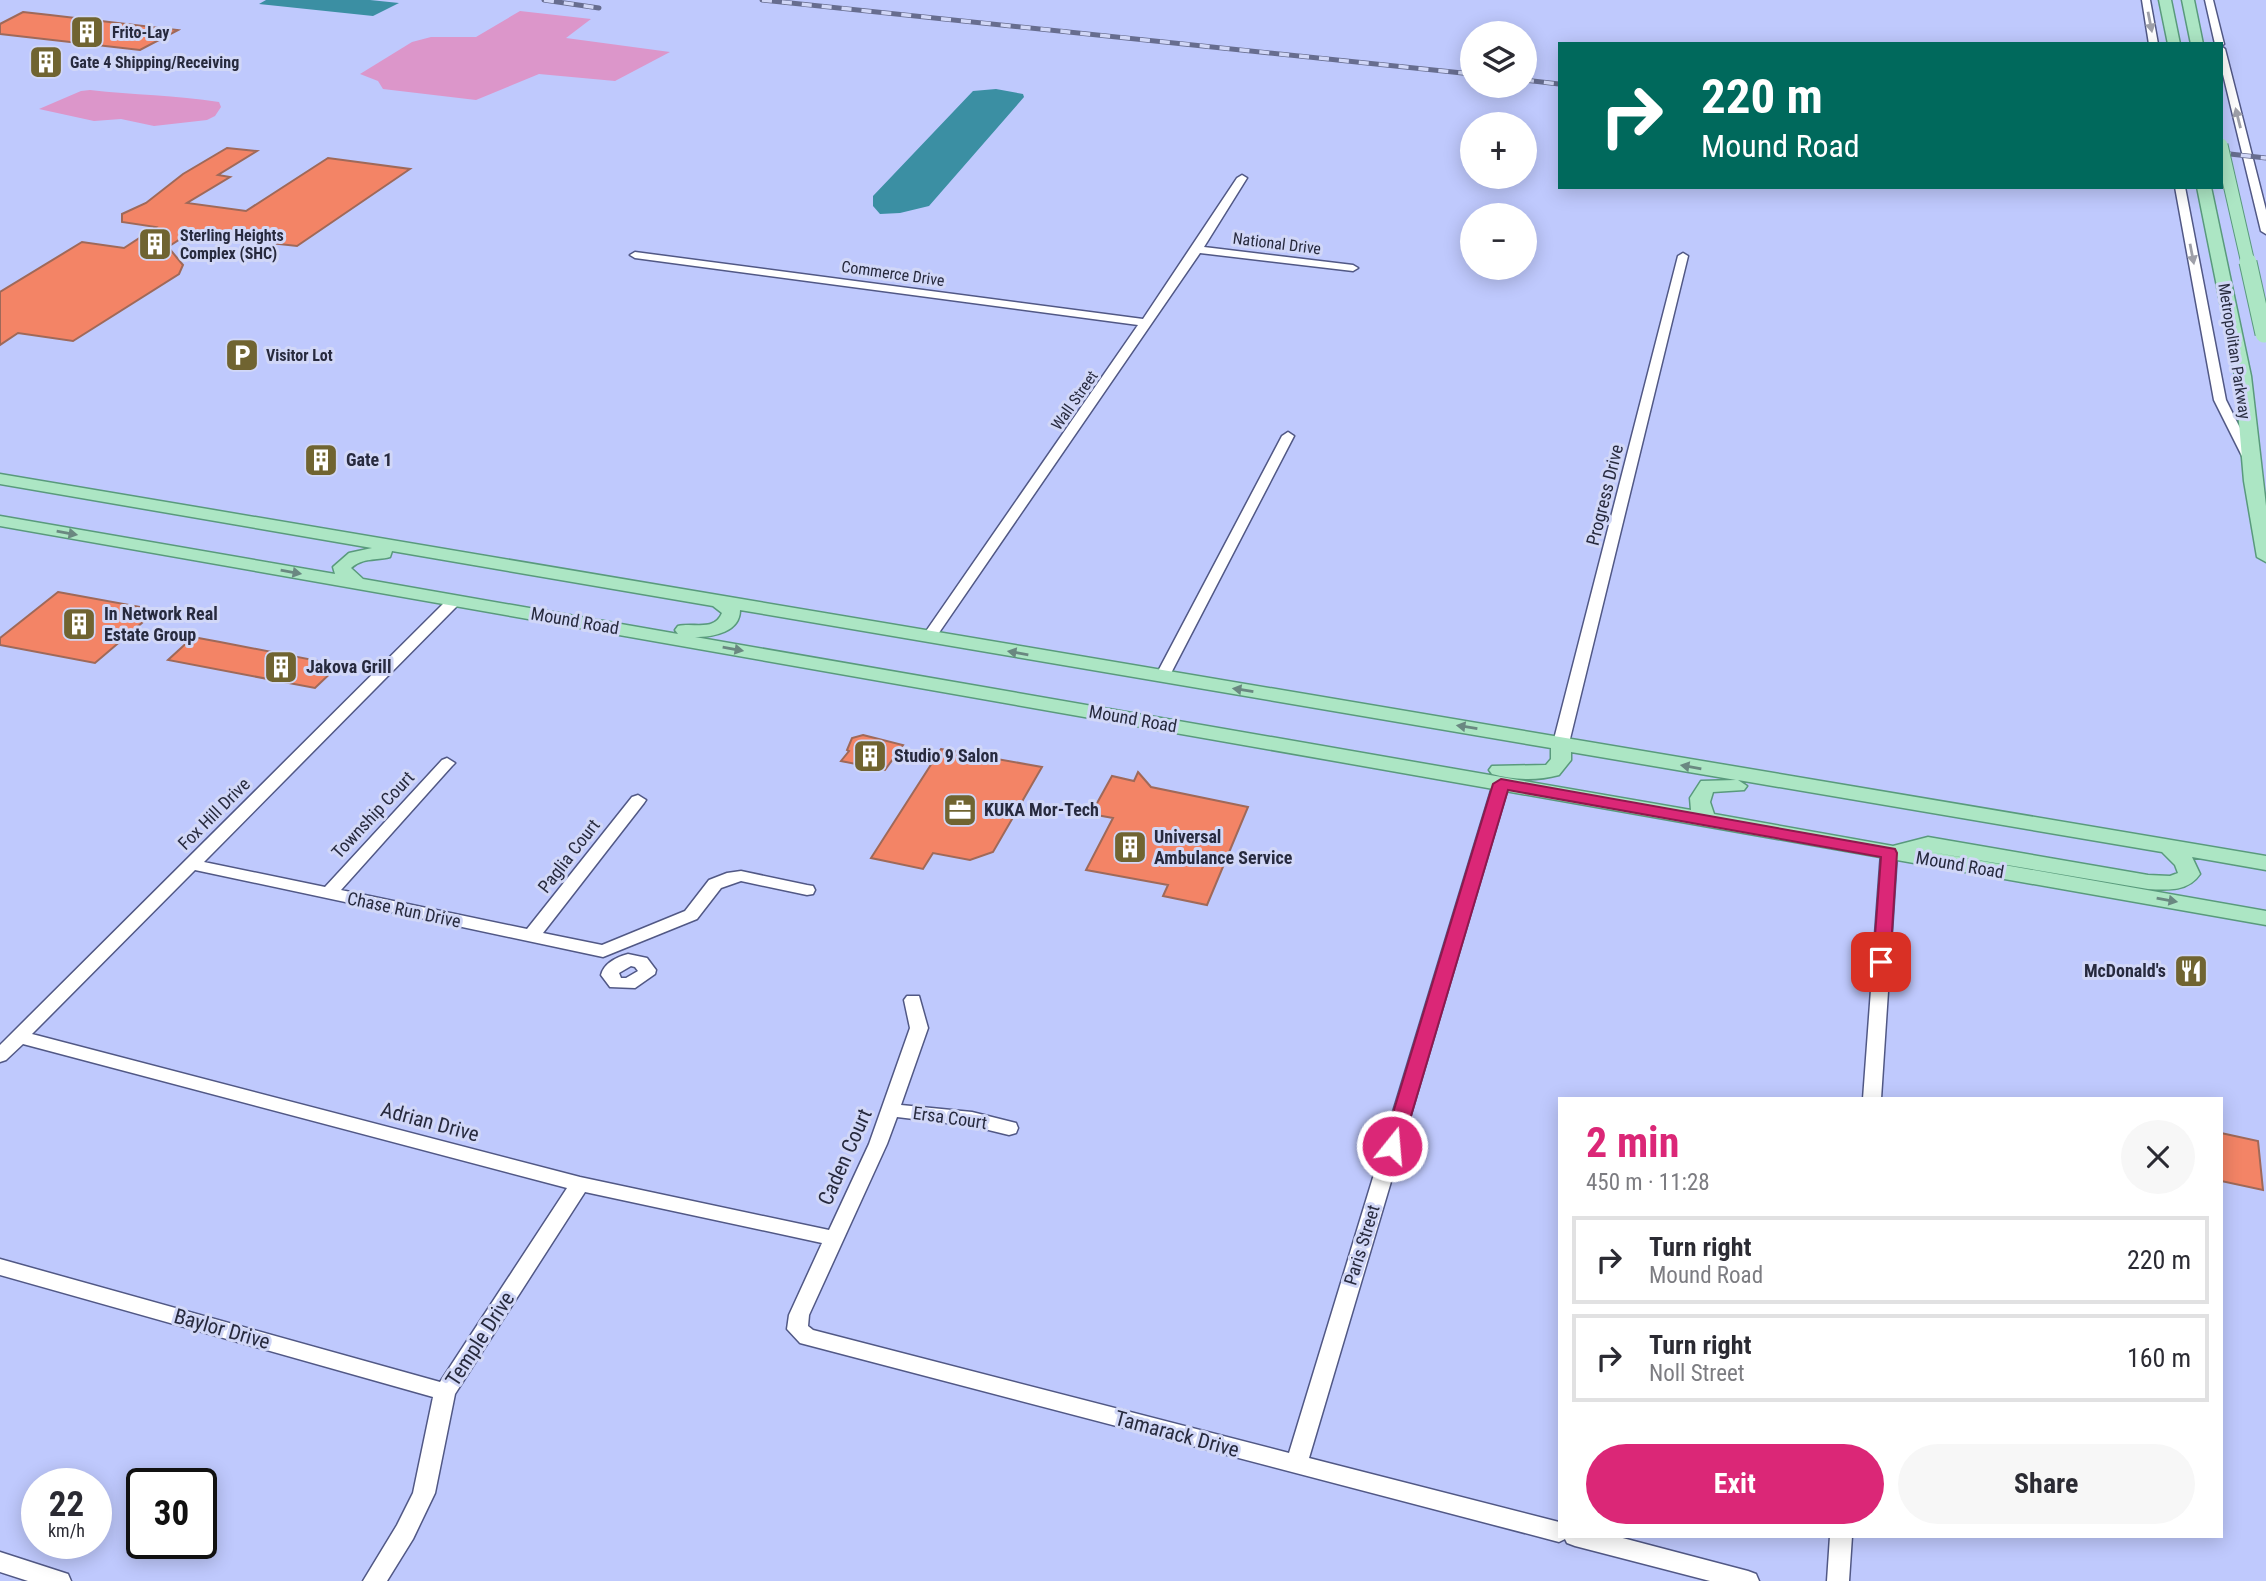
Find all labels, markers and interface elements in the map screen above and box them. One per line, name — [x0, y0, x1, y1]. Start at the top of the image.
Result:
one-way arrow — [2144, 11, 2155, 33]
building icon: Frito-Lay — [68, 13, 106, 51]
map controls — [1460, 21, 1537, 280]
button: layers — [1460, 21, 1537, 98]
place label: Frito-Lay — [112, 23, 169, 42]
building icon: Gate 4 Shipping/Receiving — [27, 43, 65, 81]
place label: Gate 4 Shipping/Receiving — [70, 53, 239, 72]
text: 220 m — [1701, 68, 1823, 125]
icon: right — [1586, 70, 1677, 161]
one-way arrow — [2232, 107, 2243, 129]
button: + — [1460, 112, 1537, 189]
text: Mound Road — [1701, 127, 1860, 165]
button: − — [1460, 203, 1537, 280]
building icon: Sterling Heights Complex (SHC) — [136, 225, 174, 263]
place label: Sterling Heights Complex (SHC) — [180, 226, 284, 263]
street label: National Drive — [1232, 229, 1322, 258]
one-way arrow — [2187, 243, 2198, 265]
street label: Commerce Drive — [840, 257, 946, 290]
street label: Metropolitan Parkway — [2214, 282, 2255, 421]
parking icon: Visitor Lot — [223, 336, 261, 374]
place label: Visitor Lot — [266, 346, 333, 365]
street label: Wall Street — [1047, 367, 1102, 434]
building icon: Gate 1 — [302, 441, 340, 479]
street label: Progress Drive — [1582, 442, 1627, 548]
place label: Gate 1 — [346, 449, 392, 470]
one-way arrow — [56, 528, 78, 539]
one-way arrow — [280, 567, 302, 578]
street label: Mound Road — [529, 602, 621, 639]
place label: In Network Real Estate Group — [104, 603, 218, 645]
building icon: In Network Real Estate Group — [60, 605, 98, 643]
one-way arrow — [722, 644, 744, 655]
one-way arrow — [1007, 647, 1029, 658]
building icon: Jakova Grill — [262, 648, 300, 686]
place label: Jakova Grill — [306, 656, 391, 677]
one-way arrow — [1232, 684, 1254, 695]
street label: Mound Road — [1087, 700, 1179, 737]
one-way arrow — [1456, 721, 1478, 732]
building icon: Studio 9 Salon — [851, 737, 889, 775]
place label: Studio 9 Salon — [894, 745, 998, 766]
one-way arrow — [1680, 761, 1702, 772]
street label: Township Court — [327, 767, 418, 862]
street label: Fox Hill Drive — [173, 773, 254, 854]
office icon: KUKA Mor-Tech — [941, 791, 979, 829]
place label: KUKA Mor-Tech — [984, 799, 1099, 820]
street label: Paglia Court — [533, 815, 604, 897]
place label: Universal Ambulance Service — [1154, 826, 1293, 868]
building icon: Universal Ambulance Service — [1111, 828, 1149, 866]
street label: Mound Road — [1914, 846, 2006, 883]
street label: Chase Run Drive — [346, 887, 463, 932]
one-way arrow — [2156, 895, 2178, 906]
pin — [1851, 932, 1911, 992]
icon: arrive — [1862, 943, 1900, 981]
restaurant icon: McDonald's — [2172, 952, 2210, 990]
place label: McDonald's — [2084, 960, 2166, 981]
street label: Adrian Drive — [378, 1097, 482, 1147]
street label: Ersa Court — [912, 1102, 988, 1133]
street label: Caden Court — [813, 1105, 877, 1209]
position arrow — [1355, 1109, 1429, 1183]
text: 2 min — [1586, 1118, 1679, 1167]
button: close — [2121, 1120, 2195, 1194]
text: 450 m · 11:28 — [1586, 1169, 1710, 1196]
street label: Paris Street — [1339, 1202, 1384, 1287]
text: Turn right — [1649, 1232, 1751, 1262]
icon: right — [1590, 1241, 1628, 1279]
text: 220 m — [2127, 1245, 2191, 1275]
text: Mound Road — [1649, 1262, 1763, 1289]
street label: Temple Drive — [441, 1287, 519, 1391]
street label: Baylor Drive — [171, 1304, 273, 1354]
text: Turn right — [1649, 1330, 1751, 1360]
icon: right — [1590, 1339, 1628, 1377]
text: 160 m — [2127, 1343, 2191, 1373]
text: Noll Street — [1649, 1360, 1745, 1387]
street label: Tamarack Drive — [1112, 1406, 1242, 1462]
button: Exit — [1586, 1444, 1884, 1524]
button: Share — [1898, 1444, 2195, 1524]
speed limit sign: 30 — [126, 1468, 217, 1559]
text: 22 — [49, 1484, 84, 1525]
text: km/h — [48, 1520, 85, 1541]

